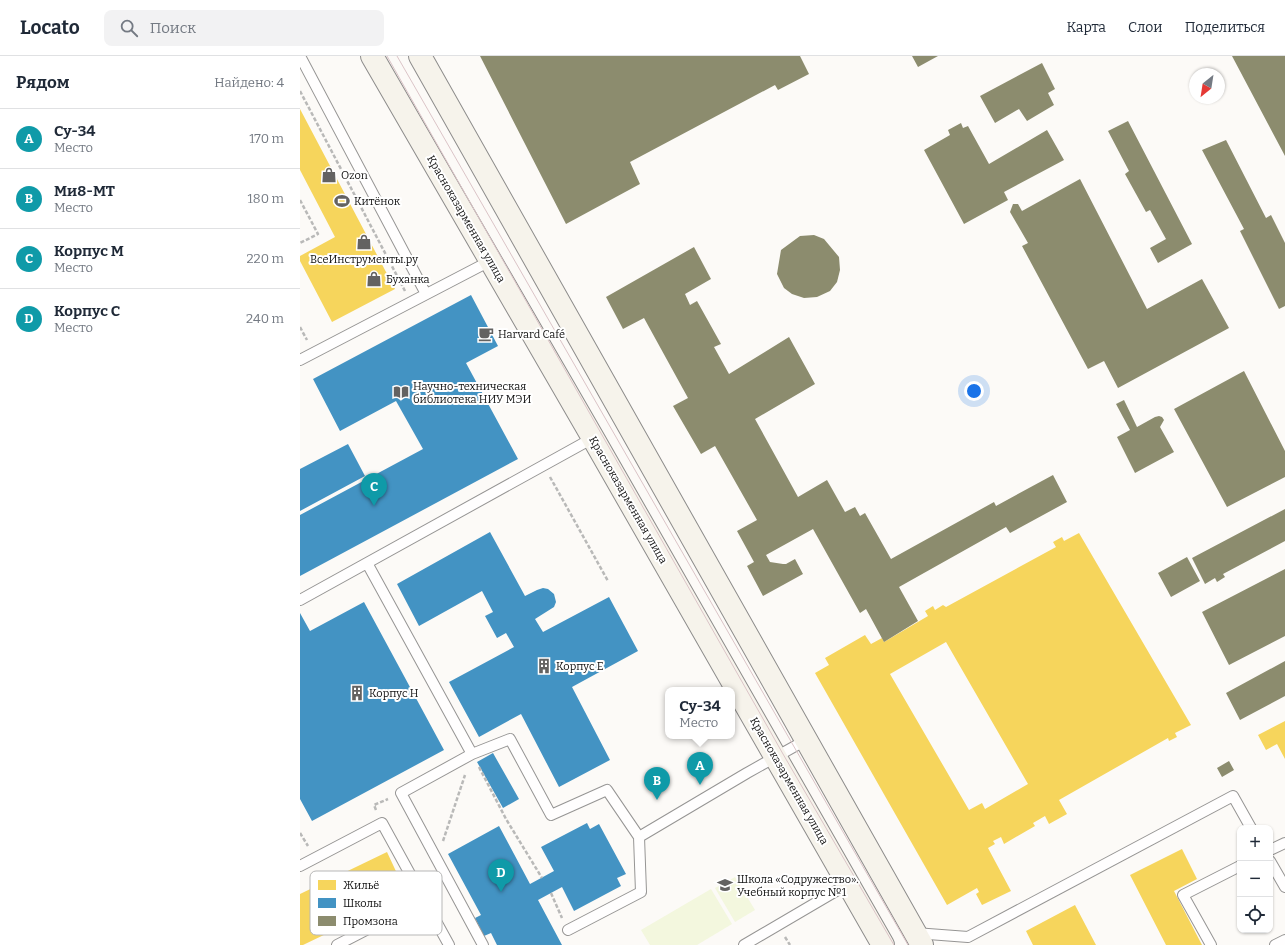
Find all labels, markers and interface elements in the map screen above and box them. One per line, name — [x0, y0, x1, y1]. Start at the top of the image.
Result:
search box — [104, 10, 384, 46]
text: Locato — [20, 16, 80, 39]
icon: search — [118, 17, 140, 39]
text: Поиск — [150, 19, 196, 37]
text: Карта — [1066, 19, 1106, 36]
text: Слои — [1128, 19, 1163, 36]
text: Поделиться — [1185, 19, 1265, 36]
north arrow — [1189, 68, 1225, 104]
text: Рядом — [16, 72, 69, 93]
text: Найдено: 4 — [214, 75, 284, 90]
text: Су-34 — [54, 122, 95, 140]
text: A — [24, 131, 34, 146]
text: 170 m — [249, 131, 284, 146]
text: Место — [54, 140, 93, 155]
street label: Красноказарменная улица — [424, 153, 508, 285]
shop icon: Ozon — [320, 166, 338, 184]
place label: Ozon — [341, 169, 368, 182]
text: Ми8-МТ — [54, 182, 115, 200]
text: B — [25, 191, 33, 206]
text: 180 m — [248, 191, 284, 206]
sports icon: Китёнок — [333, 192, 351, 210]
place label: Китёнок — [354, 195, 401, 208]
text: Место — [54, 200, 93, 215]
shop icon: ВсеИнструменты.ру — [355, 233, 373, 251]
text: Корпус М — [54, 242, 124, 260]
text: C — [25, 251, 33, 266]
text: 220 m — [247, 251, 284, 266]
place label: ВсеИнструменты.ру — [310, 253, 418, 266]
text: Место — [54, 260, 93, 275]
shop icon: Буханка — [365, 270, 383, 288]
place label: Буханка — [386, 273, 430, 286]
text: Корпус С — [54, 302, 120, 320]
text: D — [24, 311, 34, 326]
text: 240 m — [246, 311, 284, 326]
text: Место — [54, 320, 93, 335]
cafe icon: Harvard Café — [477, 325, 495, 343]
place label: Harvard Café — [498, 328, 565, 341]
place label: Научно-техническая библиотека НИУ МЭИ — [413, 380, 532, 406]
your location — [964, 381, 984, 401]
library icon: Научно-техническая библиотека НИУ МЭИ — [392, 383, 410, 401]
street label: Красноказарменная улица — [586, 434, 670, 566]
pin: C — [361, 473, 387, 506]
building icon: Корпус Е — [535, 657, 553, 675]
place label: Корпус Е — [556, 660, 604, 673]
building icon: Корпус Н — [348, 684, 366, 702]
place label: Корпус Н — [369, 687, 419, 700]
popup — [665, 687, 735, 739]
text: Су-34 — [679, 697, 721, 715]
text: Место — [679, 715, 718, 730]
street label: Красноказарменная улица — [747, 715, 831, 847]
pin: A — [687, 752, 713, 785]
pin: B — [644, 767, 670, 800]
map controls — [1237, 825, 1273, 933]
button: + — [1237, 825, 1273, 861]
pin: D — [488, 859, 514, 892]
button: − — [1237, 861, 1273, 897]
legend — [310, 871, 442, 935]
place label: Школа «Содружество». Учебный корпус №1 — [737, 873, 859, 899]
school or university icon: Школа «Содружество». Учебный корпус №1 — [716, 876, 734, 894]
text: Жильё — [343, 879, 379, 892]
text: Школы — [343, 897, 382, 910]
button: locate — [1237, 897, 1273, 933]
text: Промзона — [343, 915, 398, 928]

